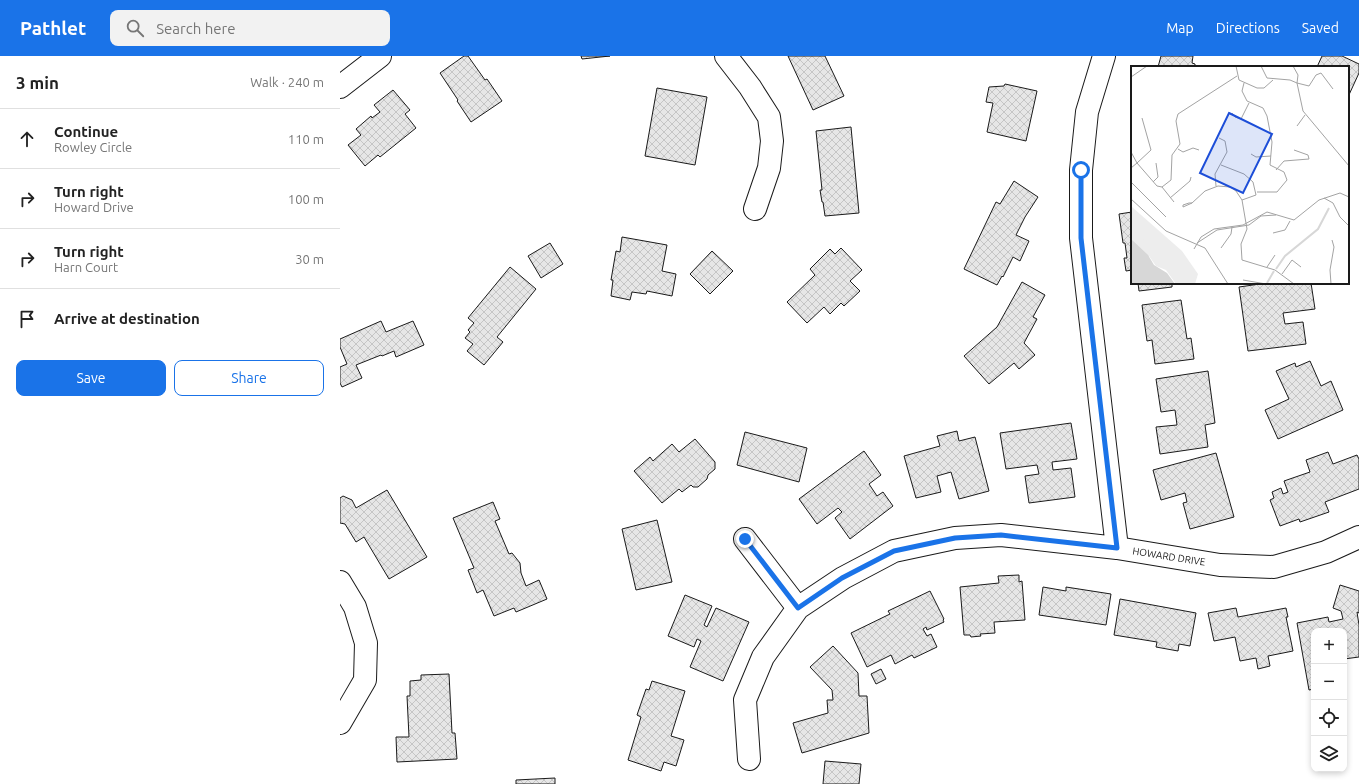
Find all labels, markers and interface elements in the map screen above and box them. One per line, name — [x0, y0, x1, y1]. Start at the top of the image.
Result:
search box — [110, 10, 390, 46]
text: Pathlet — [20, 17, 86, 39]
icon: search — [124, 17, 146, 39]
text: Search here — [156, 20, 236, 37]
text: Map — [1166, 20, 1194, 36]
text: Directions — [1216, 20, 1280, 36]
text: Saved — [1302, 20, 1339, 36]
inset map — [1131, 66, 1349, 284]
text: 3 min — [16, 73, 59, 92]
text: Walk · 240 m — [250, 75, 324, 89]
text: Continue — [54, 123, 118, 140]
icon: ahead — [16, 128, 38, 150]
text: 110 m — [288, 132, 324, 146]
text: Rowley Circle — [54, 140, 132, 154]
route start — [1072, 161, 1090, 179]
text: Turn right — [54, 183, 124, 200]
icon: right — [16, 188, 38, 210]
text: 100 m — [288, 192, 324, 206]
text: Howard Drive — [54, 200, 134, 214]
text: Turn right — [54, 243, 124, 260]
icon: right — [16, 248, 38, 270]
text: 30 m — [295, 252, 324, 266]
text: Harn Court — [54, 260, 118, 274]
icon: arrive — [16, 308, 38, 330]
text: Arrive at destination — [54, 310, 200, 327]
button: Save — [16, 360, 166, 396]
button: Share — [174, 360, 324, 396]
route end — [736, 530, 754, 548]
street label: HOWARD DRIVE — [1132, 545, 1207, 568]
map controls — [1311, 628, 1347, 772]
button: + — [1311, 628, 1347, 664]
button: − — [1311, 664, 1347, 700]
button: locate — [1311, 700, 1347, 736]
button: layers — [1311, 736, 1347, 772]

